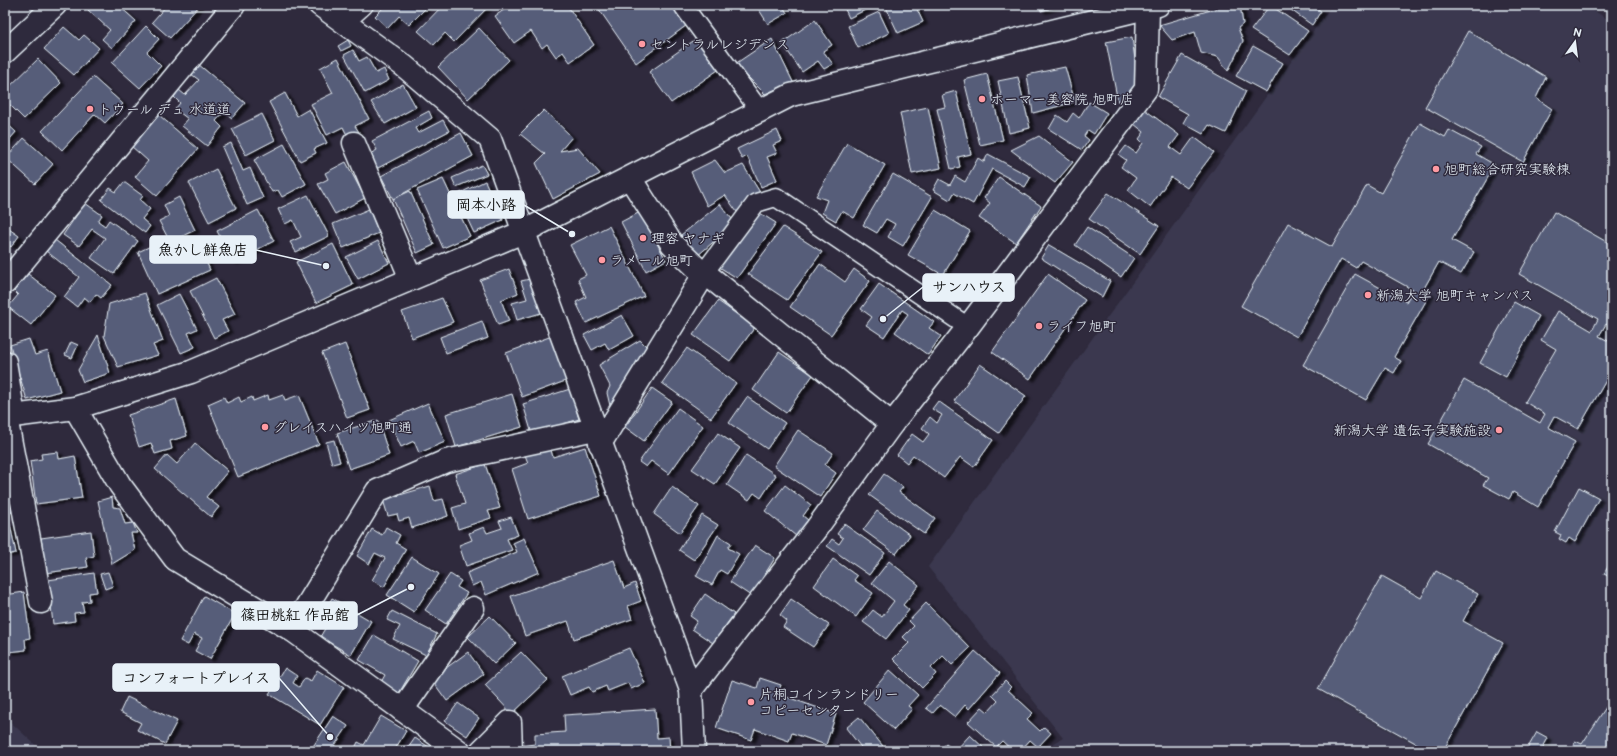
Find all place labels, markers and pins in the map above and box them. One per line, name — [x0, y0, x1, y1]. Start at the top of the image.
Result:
place label: セントラルレジデンス — [650, 36, 789, 53]
marker: セントラルレジデンス — [637, 39, 647, 49]
place label: ホーマー美容院 旭町店 — [990, 91, 1134, 108]
marker: ホーマー美容院 旭町店 — [977, 94, 987, 104]
place label: トウール デュ 水道道 — [98, 101, 231, 118]
marker: トウール デュ 水道道 — [85, 104, 95, 114]
place label: 旭町総合研究実験棟 — [1444, 161, 1571, 178]
marker: 旭町総合研究実験棟 — [1431, 164, 1441, 174]
callout: 岡本小路 — [448, 191, 524, 218]
place label: 理容 ヤナギ — [651, 230, 725, 247]
marker: 理容 ヤナギ — [638, 233, 648, 243]
callout: 魚かし鮮魚店 — [150, 236, 256, 263]
place label: ラメール旭町 — [610, 252, 693, 269]
marker: ラメール旭町 — [597, 255, 607, 265]
callout: サンハウス — [923, 274, 1014, 301]
place label: 新潟大学 旭町キャンパス — [1376, 287, 1533, 304]
marker: 新潟大学 旭町キャンパス — [1363, 290, 1373, 300]
place label: ライフ旭町 — [1047, 318, 1116, 335]
marker: ライフ旭町 — [1034, 321, 1044, 331]
place label: グレイスハイツ旭町通 — [273, 419, 412, 436]
marker: グレイスハイツ旭町通 — [260, 422, 270, 432]
place label: 新潟大学 遺伝子実験施設 — [1333, 422, 1491, 439]
marker: 新潟大学 遺伝子実験施設 — [1494, 425, 1504, 435]
callout: 篠田桃紅 作品館 — [232, 602, 357, 629]
callout: コンフォートプレイス — [113, 664, 279, 691]
place label: 片桐コインランドリー コピーセンター — [759, 686, 899, 719]
marker: 片桐コインランドリー コピーセンター — [746, 697, 756, 707]

